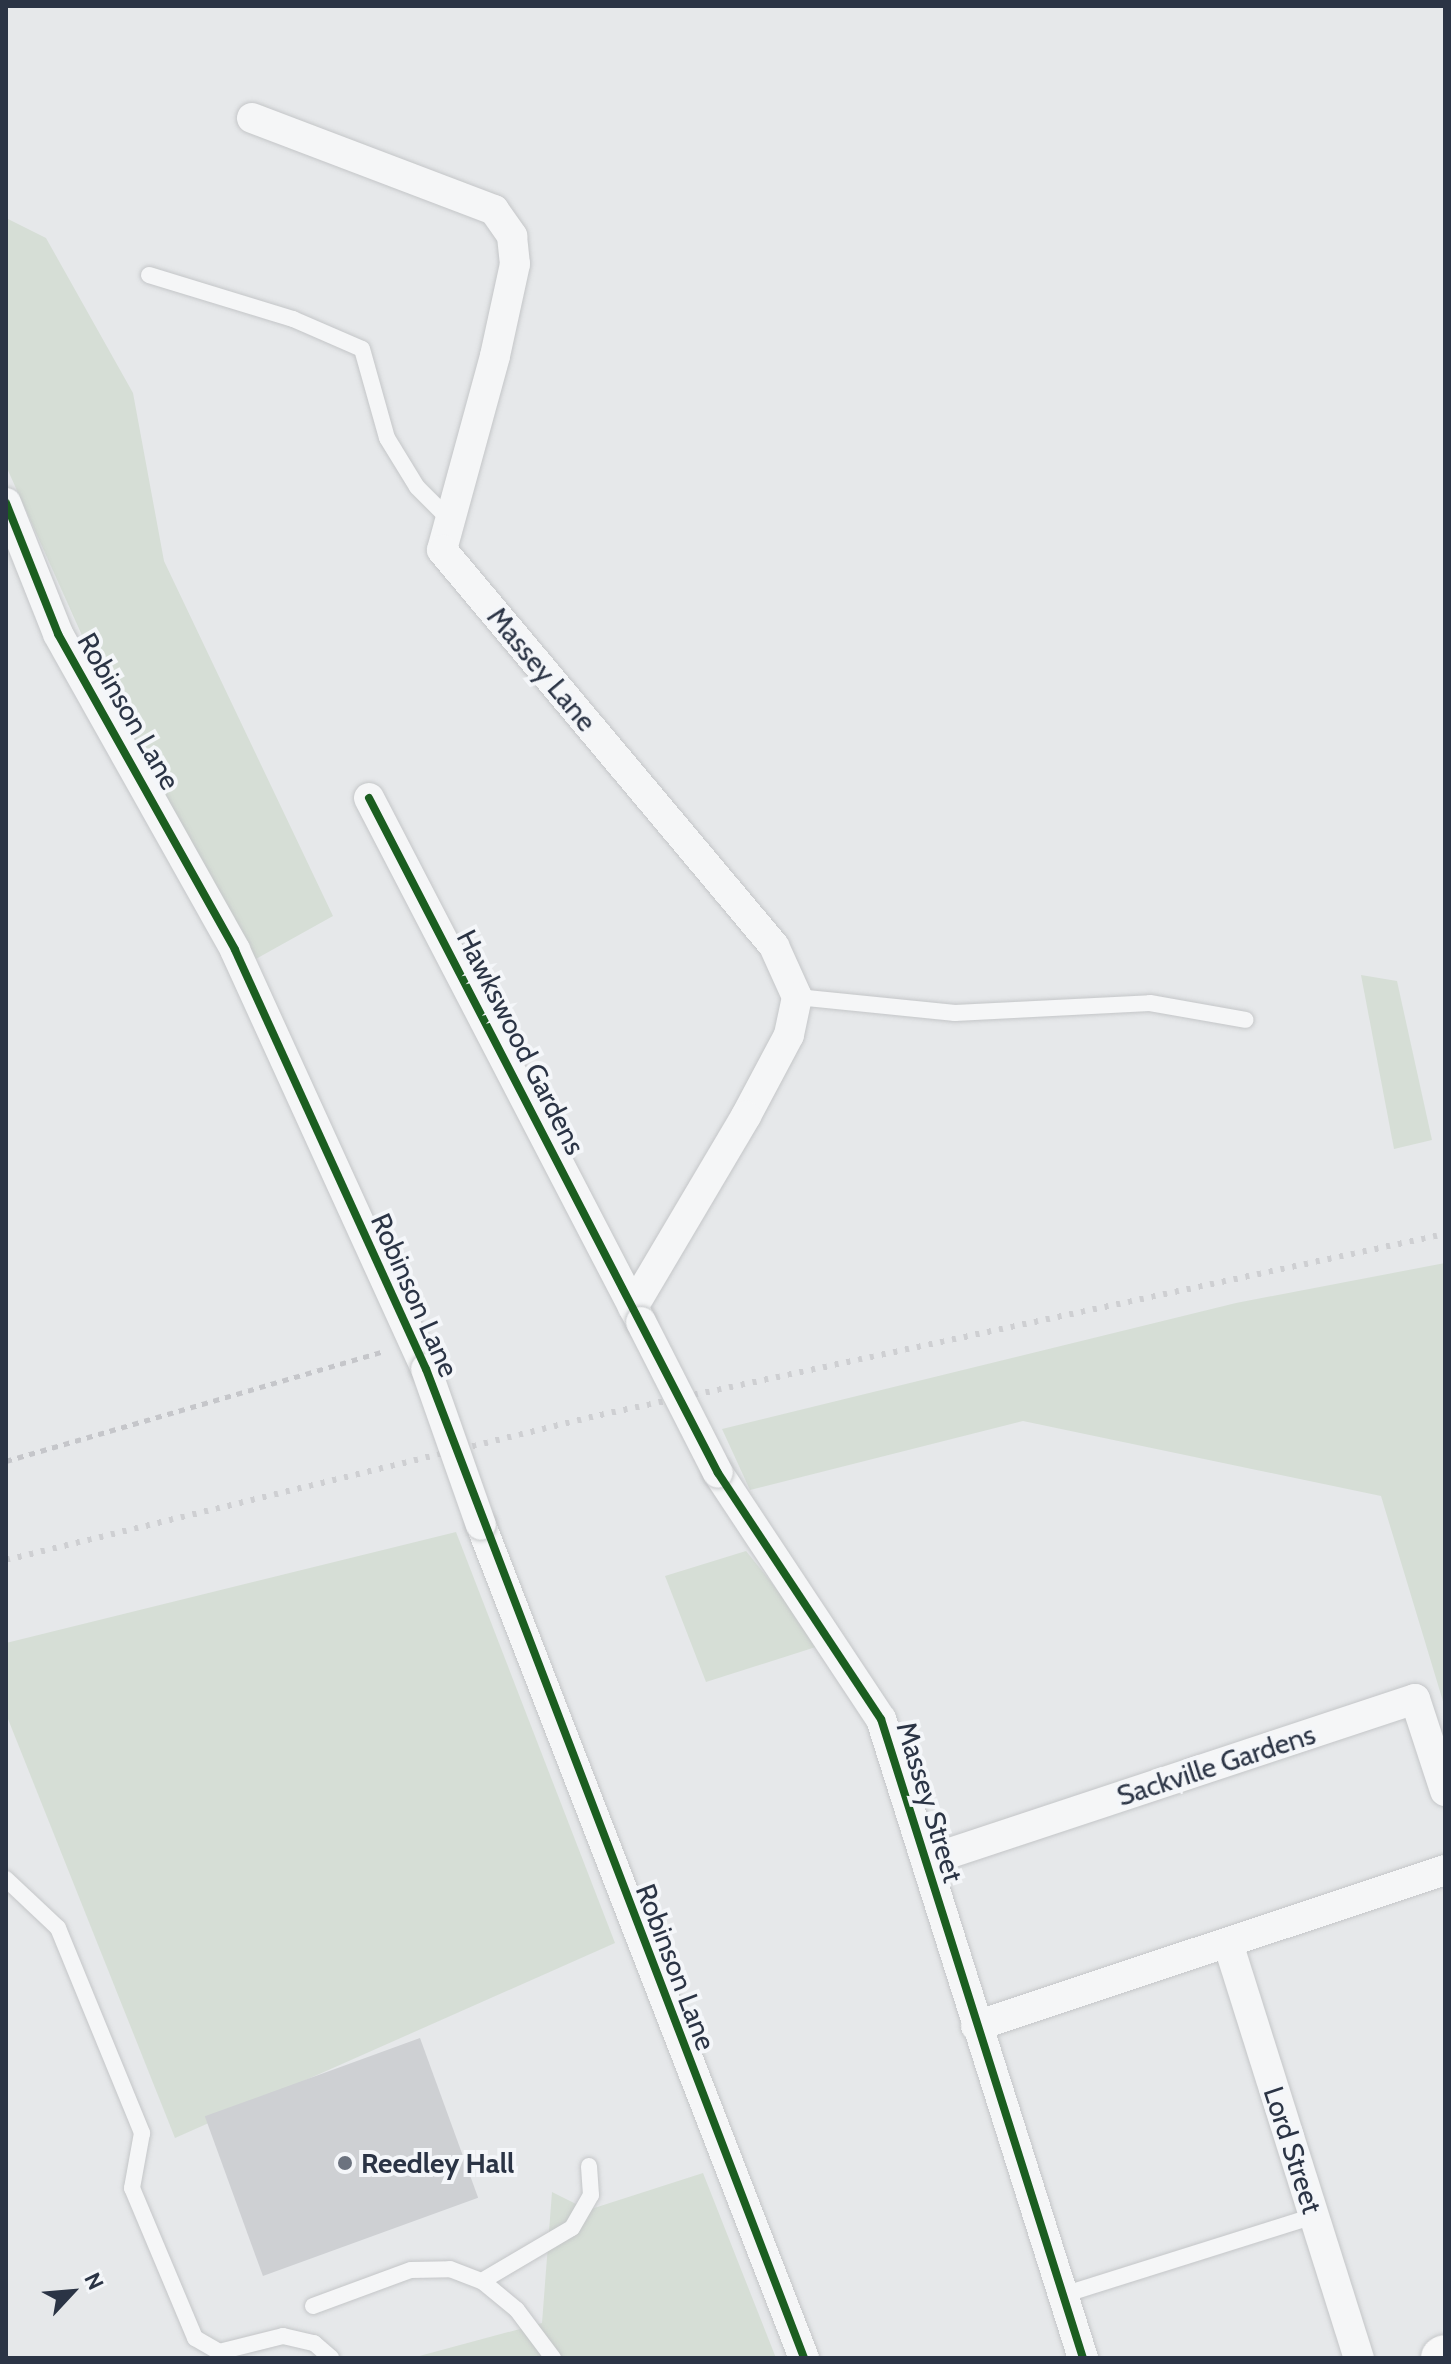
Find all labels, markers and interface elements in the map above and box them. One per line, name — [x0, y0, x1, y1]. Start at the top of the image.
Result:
street label: Massey Lane — [481, 600, 603, 738]
street label: Robinson Lane — [71, 627, 187, 795]
street label: Hawkswood Gardens — [450, 924, 592, 1160]
street label: Robinson Lane — [364, 1208, 466, 1382]
street label: Sackville Gardens — [1113, 1717, 1319, 1813]
street label: Massey Street — [890, 1718, 970, 1886]
street label: Robinson Lane — [629, 1879, 723, 2055]
street label: Lord Street — [1257, 2082, 1329, 2218]
place label: Reedley Hall — [361, 2146, 514, 2180]
marker: Reedley Hall — [336, 2154, 354, 2172]
north arrow — [32, 2252, 112, 2332]
text: N — [78, 2268, 110, 2294]

